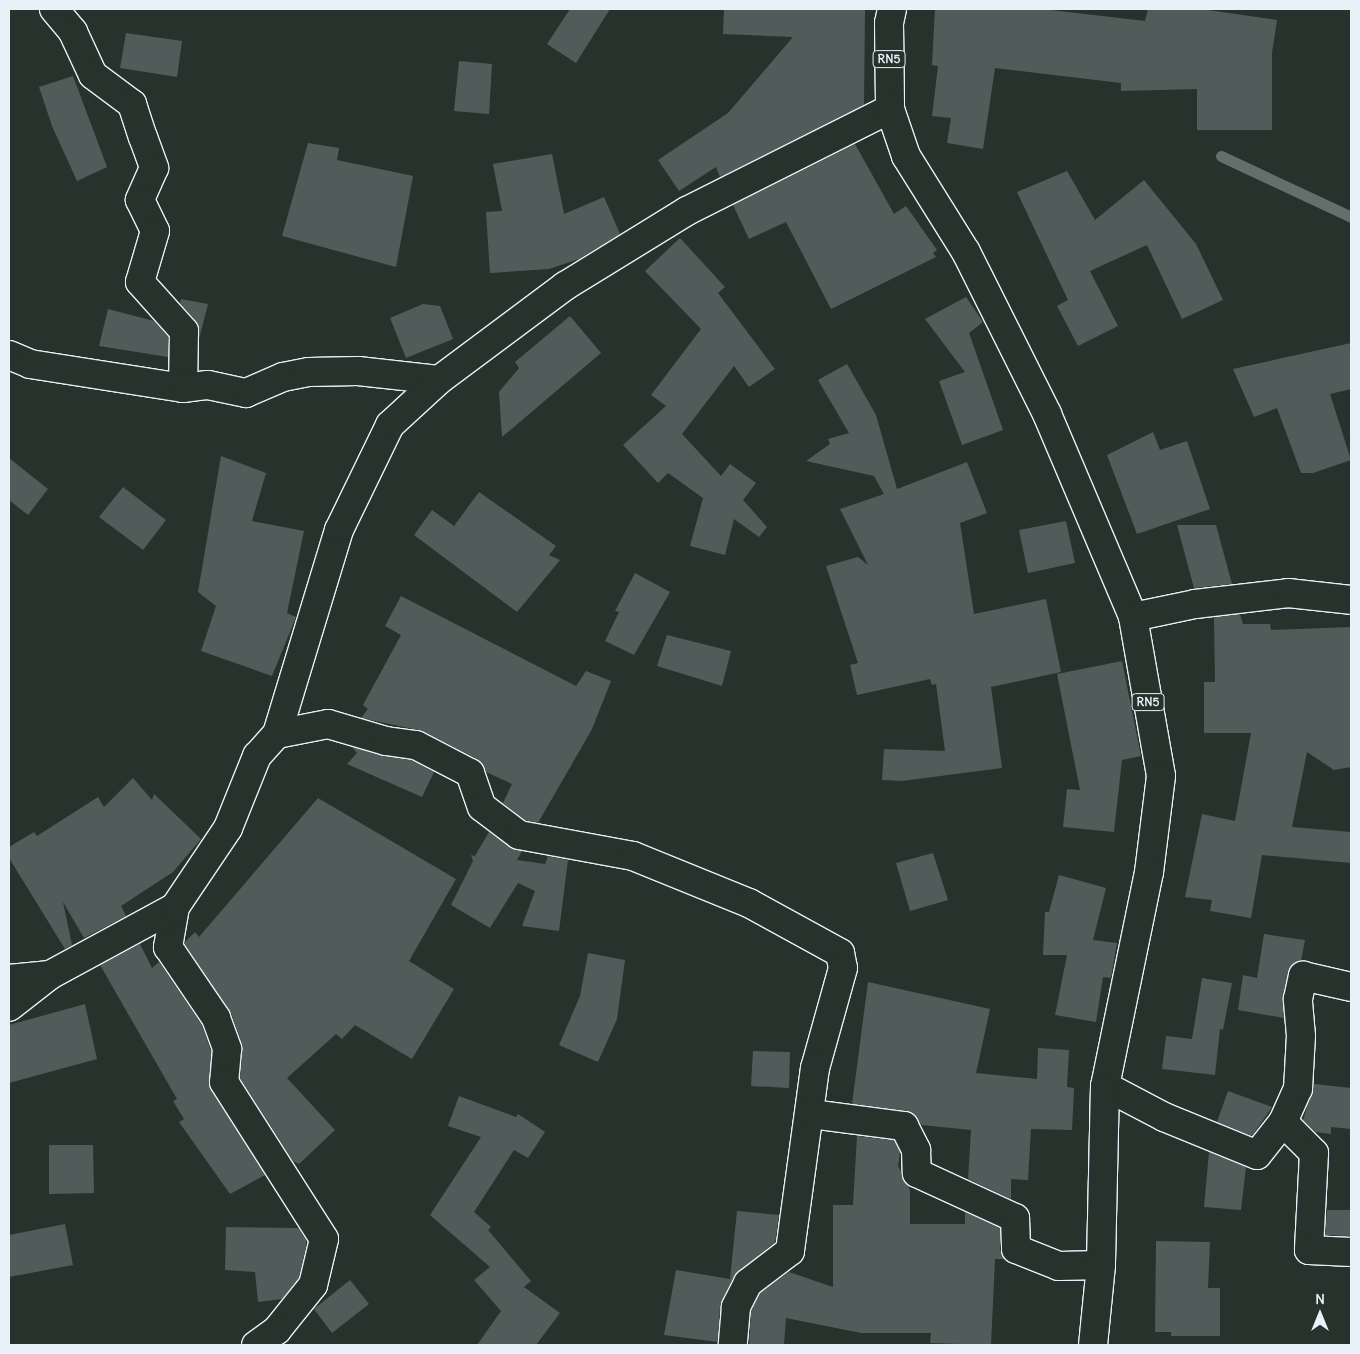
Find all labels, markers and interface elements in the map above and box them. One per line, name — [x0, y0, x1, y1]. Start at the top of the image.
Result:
road number: RN5 — [872, 50, 906, 68]
road number: RN5 — [1130, 692, 1166, 712]
north arrow — [1295, 1289, 1345, 1339]
text: N — [1315, 1290, 1325, 1308]

